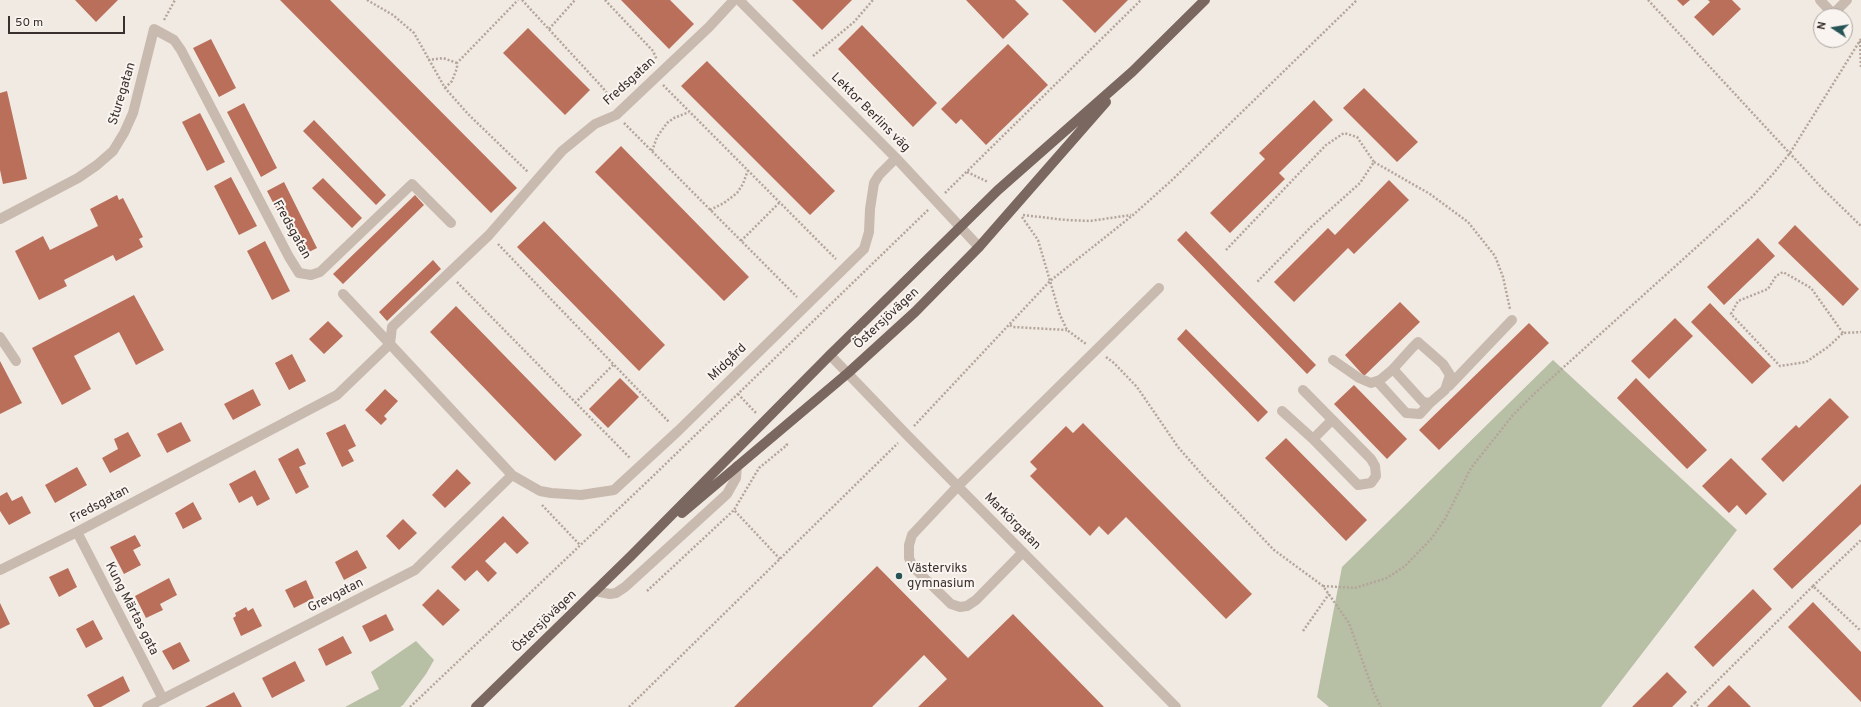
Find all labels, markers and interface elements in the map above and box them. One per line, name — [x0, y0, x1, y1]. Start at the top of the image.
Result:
scale bar — [10, 8, 127, 34]
north arrow — [1813, 8, 1853, 48]
text: 50 m — [15, 15, 43, 31]
text: N — [1815, 20, 1830, 31]
street label: Fredsgatan — [601, 55, 659, 109]
street label: Sturegatan — [106, 61, 140, 127]
street label: Lektor Berlins väg — [827, 70, 913, 156]
street label: Fredsgatan — [268, 198, 314, 262]
street label: Östersjövägen — [851, 285, 923, 353]
street label: Midgård — [706, 341, 750, 385]
street label: Fredsgatan — [68, 483, 132, 527]
street label: Markörgatan — [980, 490, 1044, 554]
street label: Kung Märtas gata — [101, 560, 161, 658]
place label: Västerviks gymnasium — [907, 561, 975, 592]
marker: Västerviks gymnasium — [894, 571, 904, 581]
street label: Grevgatan — [306, 575, 366, 617]
street label: Östersjövägen — [510, 587, 580, 657]

